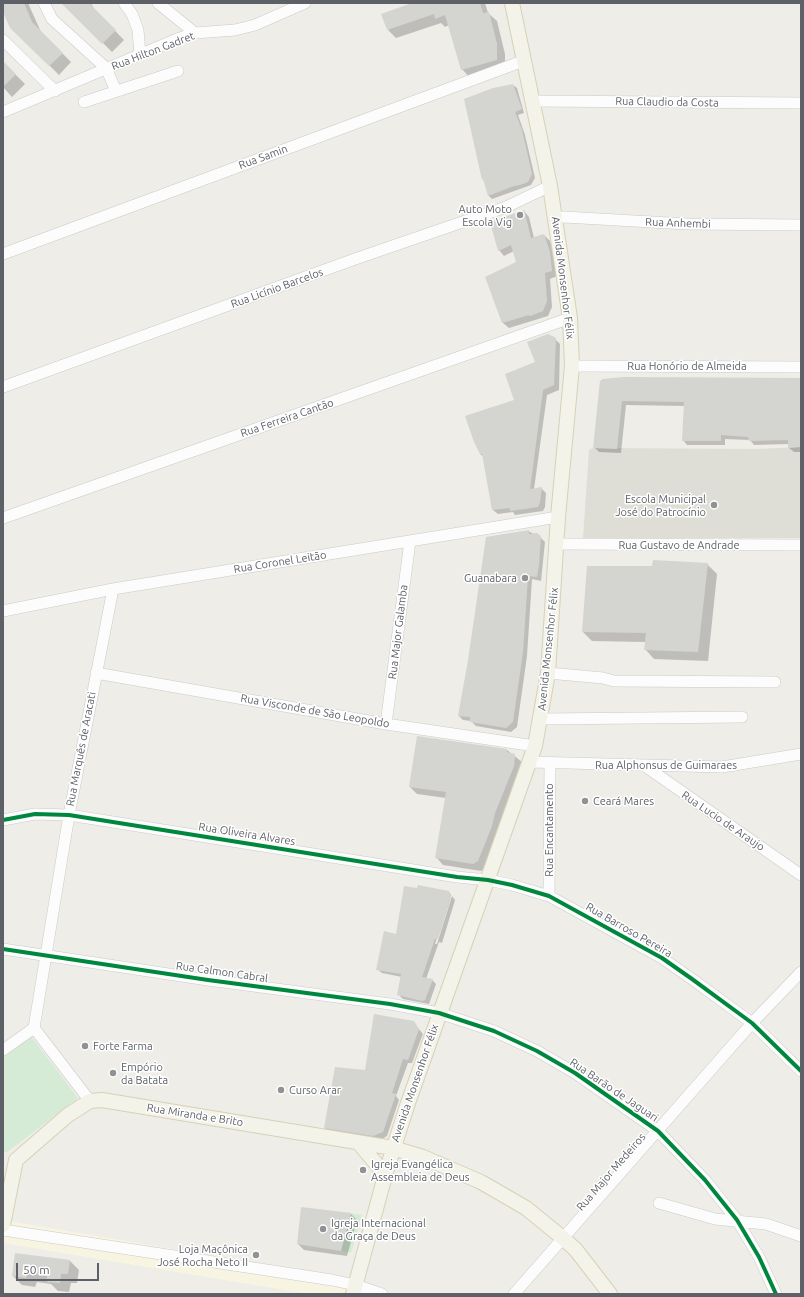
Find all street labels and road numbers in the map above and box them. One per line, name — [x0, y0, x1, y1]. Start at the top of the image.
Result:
street label: Rua Hilton Gadret — [110, 29, 196, 73]
street label: Rua Claudio da Costa — [615, 94, 719, 110]
street label: Rua Samin — [237, 142, 289, 172]
street label: Rua Anhembi — [645, 215, 711, 231]
street label: Avenida Monsenhor Félix — [549, 216, 577, 340]
street label: Rua Licínio Barcelos — [229, 265, 325, 311]
street label: Rua Honório de Almeida — [627, 359, 747, 373]
street label: Rua Ferreira Cantão — [239, 396, 335, 440]
street label: Rua Gustavo de Andrade — [618, 538, 740, 552]
street label: Rua Coronel Leitão — [233, 548, 327, 576]
street label: Rua Major Galamba — [386, 584, 410, 680]
street label: Avenida Monsenhor Félix — [535, 587, 561, 711]
street label: Rua Marquês de Aracati — [63, 691, 99, 807]
street label: Rua Visconde de São Leopoldo — [239, 691, 391, 731]
street label: Rua Alphonsus de Guimaraes — [595, 758, 737, 772]
street label: Rua Encantamento — [542, 783, 556, 877]
street label: Rua Lucio de Araujo — [679, 788, 767, 854]
street label: Rua Oliveira Alvares — [198, 820, 296, 848]
street label: Rua Barroso Pereira — [583, 900, 675, 960]
street label: Rua Calmon Cabral — [175, 959, 269, 985]
street label: Avenida Monsenhor Félix — [389, 1022, 441, 1144]
street label: Rua Barão de Jaguari — [567, 1055, 661, 1125]
street label: Rua Miranda e Brito — [146, 1101, 244, 1129]
street label: Rua Major Medeiros — [574, 1131, 648, 1213]

